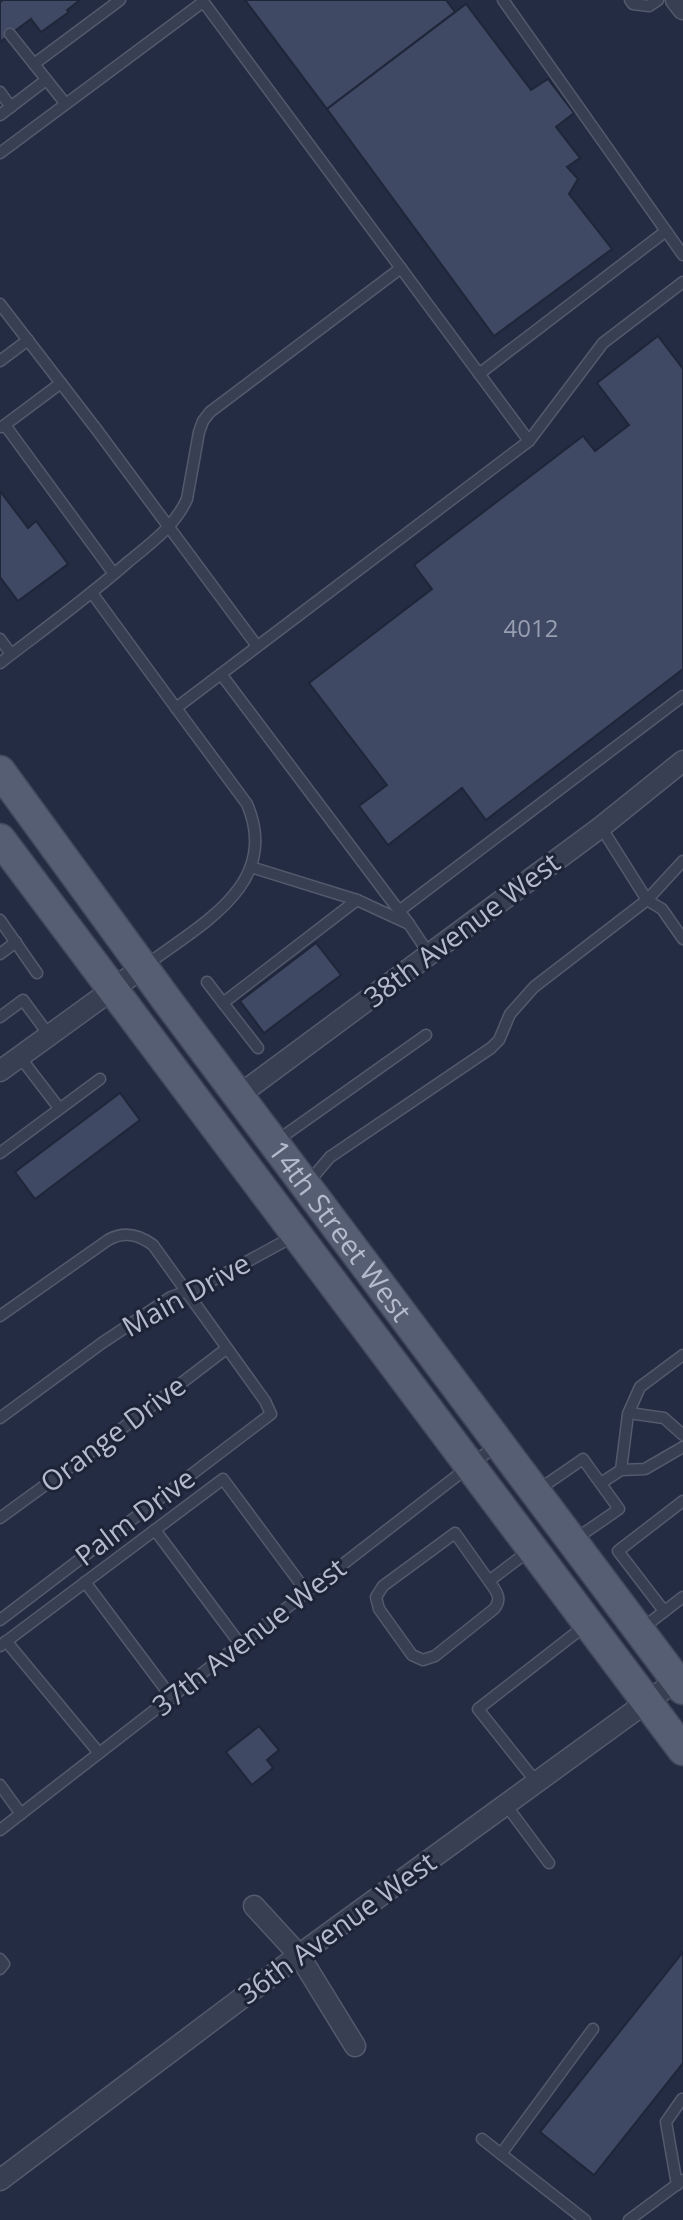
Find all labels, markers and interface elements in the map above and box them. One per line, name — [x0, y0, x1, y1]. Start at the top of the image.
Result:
house number: 4012 — [504, 611, 558, 644]
street label: 38th Avenue West — [356, 843, 567, 1015]
street label: 14th Street West — [260, 1132, 421, 1329]
street label: Main Drive — [115, 1243, 256, 1345]
street label: Orange Drive — [32, 1366, 193, 1500]
street label: Palm Drive — [67, 1459, 202, 1574]
street label: 37th Avenue West — [144, 1549, 353, 1724]
street label: 36th Avenue West — [230, 1842, 443, 2012]

